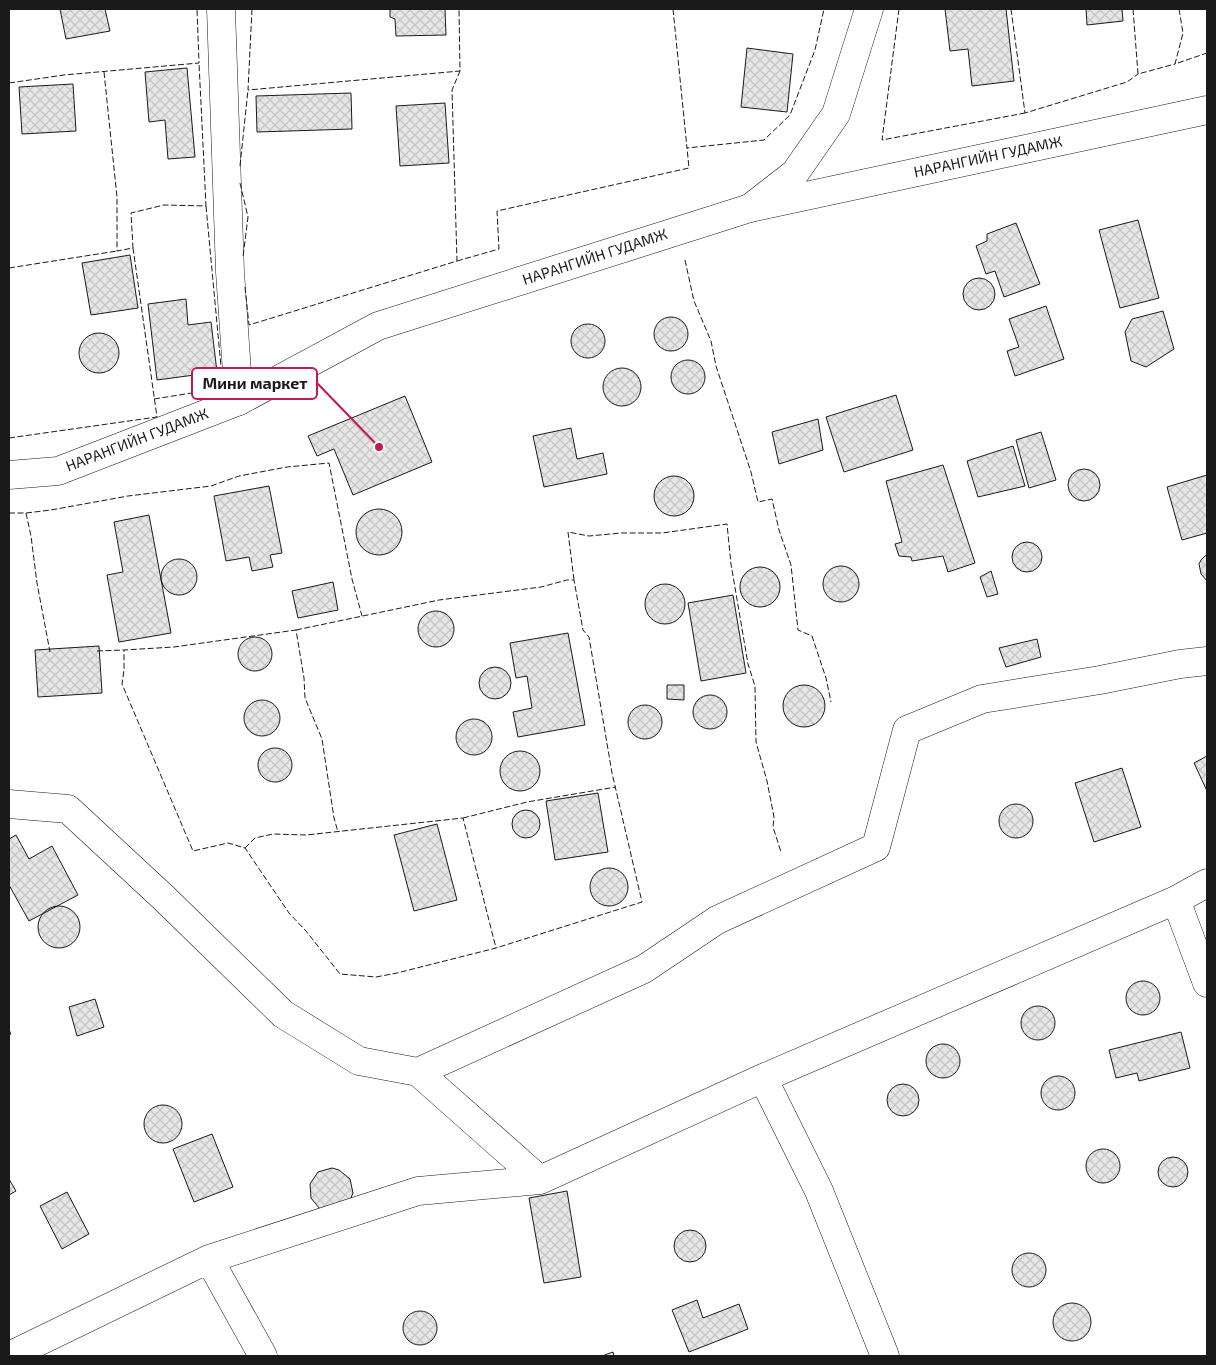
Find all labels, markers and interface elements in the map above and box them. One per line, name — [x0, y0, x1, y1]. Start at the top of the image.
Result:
street label: НАРАНГИЙН ГУДАМЖ — [912, 131, 1064, 181]
street label: НАРАНГИЙН ГУДАМЖ — [520, 224, 670, 288]
callout: Мини маркет — [192, 368, 317, 399]
text: Мини маркет — [203, 373, 307, 392]
street label: НАРАНГИЙН ГУДАМЖ — [63, 403, 211, 475]

